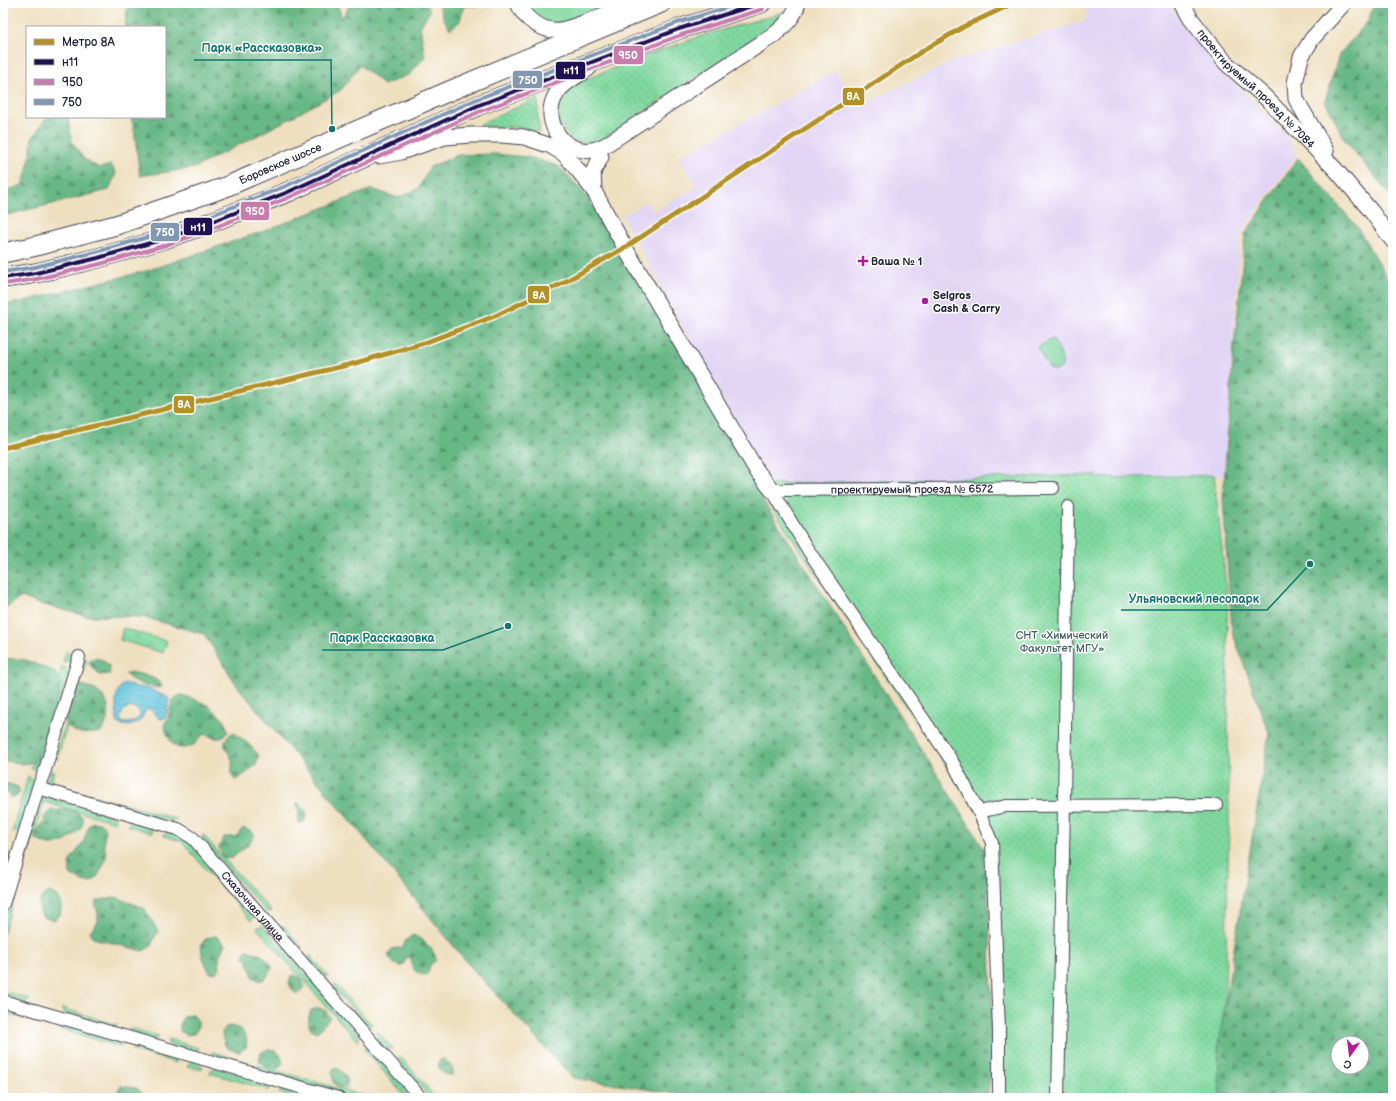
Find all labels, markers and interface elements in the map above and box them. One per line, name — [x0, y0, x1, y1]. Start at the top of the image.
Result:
legend — [26, 26, 166, 118]
street label: проектируемый проезд № 7084 — [1195, 26, 1318, 151]
text: Метро 8А — [62, 35, 116, 50]
callout: Парк «Рассказовка» — [194, 36, 331, 60]
text: Парк «Рассказовка» — [202, 41, 323, 56]
line badge: 950 — [613, 45, 644, 65]
text: 950 — [618, 49, 638, 62]
text: н11 — [62, 55, 78, 70]
line badge: н11 — [555, 61, 586, 80]
text: н11 — [563, 64, 579, 77]
line badge: 750 — [512, 70, 543, 89]
text: 750 — [518, 74, 538, 87]
text: 950 — [62, 75, 83, 90]
line badge: 8А — [842, 87, 865, 106]
text: 8А — [846, 90, 860, 103]
text: 750 — [62, 95, 82, 110]
street label: Боровское шоссе — [237, 140, 323, 187]
line badge: 950 — [240, 201, 270, 221]
text: 950 — [245, 205, 265, 218]
line badge: н11 — [183, 217, 213, 236]
text: н11 — [190, 221, 206, 234]
line badge: 750 — [150, 222, 180, 242]
text: 750 — [155, 226, 175, 239]
place label: Ваша № 1 — [871, 255, 922, 268]
marker: Ваша № 1 — [858, 256, 868, 266]
line badge: 8А — [527, 285, 550, 304]
text: 8А — [532, 289, 546, 302]
place label: Selgros Cash & Carry — [933, 289, 1000, 315]
marker: Selgros Cash & Carry — [920, 296, 930, 306]
line badge: 8А — [173, 395, 195, 414]
text: 8А — [177, 398, 191, 411]
street label: проектируемый проезд № 6572 — [831, 482, 994, 496]
callout: Ульяновский лесопарк — [1121, 586, 1267, 610]
text: Ульяновский лесопарк — [1129, 592, 1260, 607]
callout: Парк Рассказовка — [322, 626, 443, 650]
park label: СНТ «Химический Факультет МГУ» — [1016, 629, 1108, 655]
text: Парк Рассказовка — [329, 631, 436, 646]
street label: Сказочная улица — [219, 869, 287, 944]
north arrow — [1330, 1035, 1370, 1075]
text: С — [1342, 1057, 1353, 1071]

